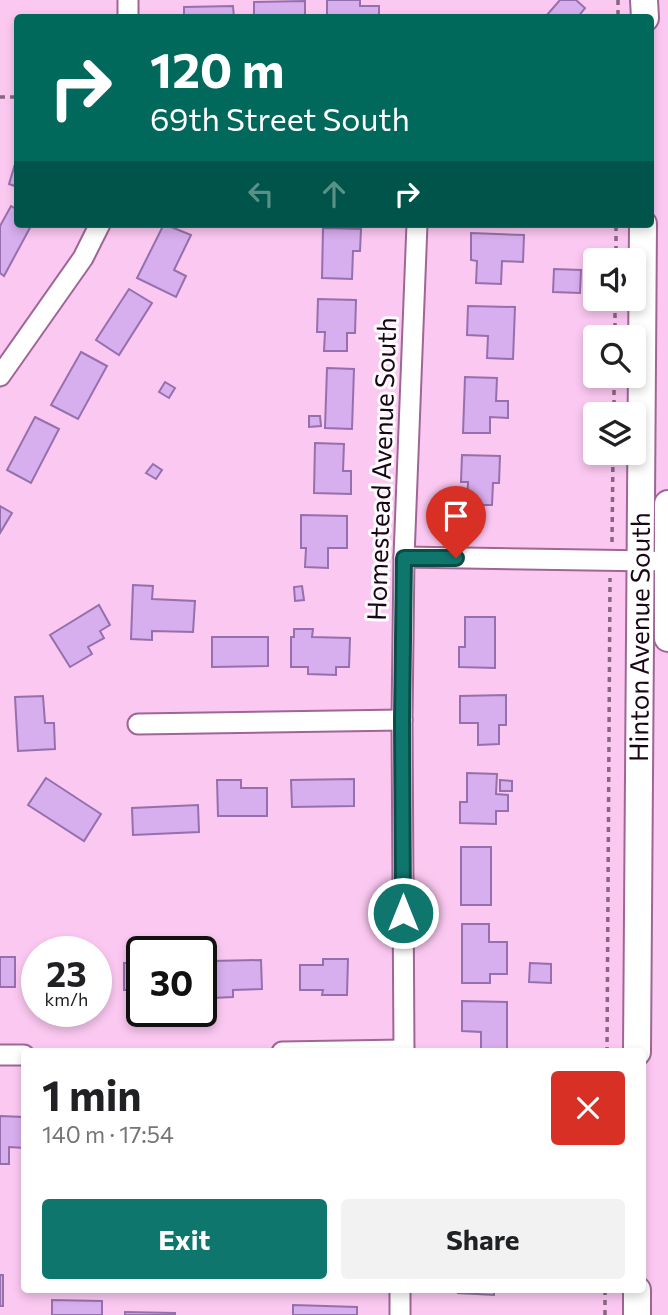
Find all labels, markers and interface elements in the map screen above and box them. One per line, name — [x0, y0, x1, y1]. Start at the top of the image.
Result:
text: 120 m — [150, 38, 284, 98]
icon: right — [35, 42, 126, 133]
text: 69th Street South — [150, 98, 410, 138]
icon: left — [242, 175, 280, 213]
icon: ahead — [315, 175, 353, 213]
icon: right — [388, 175, 426, 213]
map controls — [583, 248, 646, 465]
button: sound — [583, 248, 646, 311]
street label: Homestead Avenue South — [360, 317, 401, 621]
button: search — [583, 325, 646, 388]
button: layers — [583, 402, 646, 465]
pin — [426, 486, 486, 558]
icon: arrive — [437, 497, 475, 535]
street label: Hinton Avenue South — [622, 512, 655, 762]
position arrow — [366, 876, 440, 950]
speed limit sign: 30 — [126, 936, 217, 1027]
text: 23 — [46, 951, 87, 994]
text: km/h — [45, 988, 88, 1010]
text: 1 min — [42, 1068, 142, 1120]
button: close — [551, 1071, 625, 1145]
text: 140 m · 17:54 — [42, 1120, 174, 1148]
button: Exit — [42, 1199, 327, 1279]
button: Share — [341, 1199, 625, 1279]

